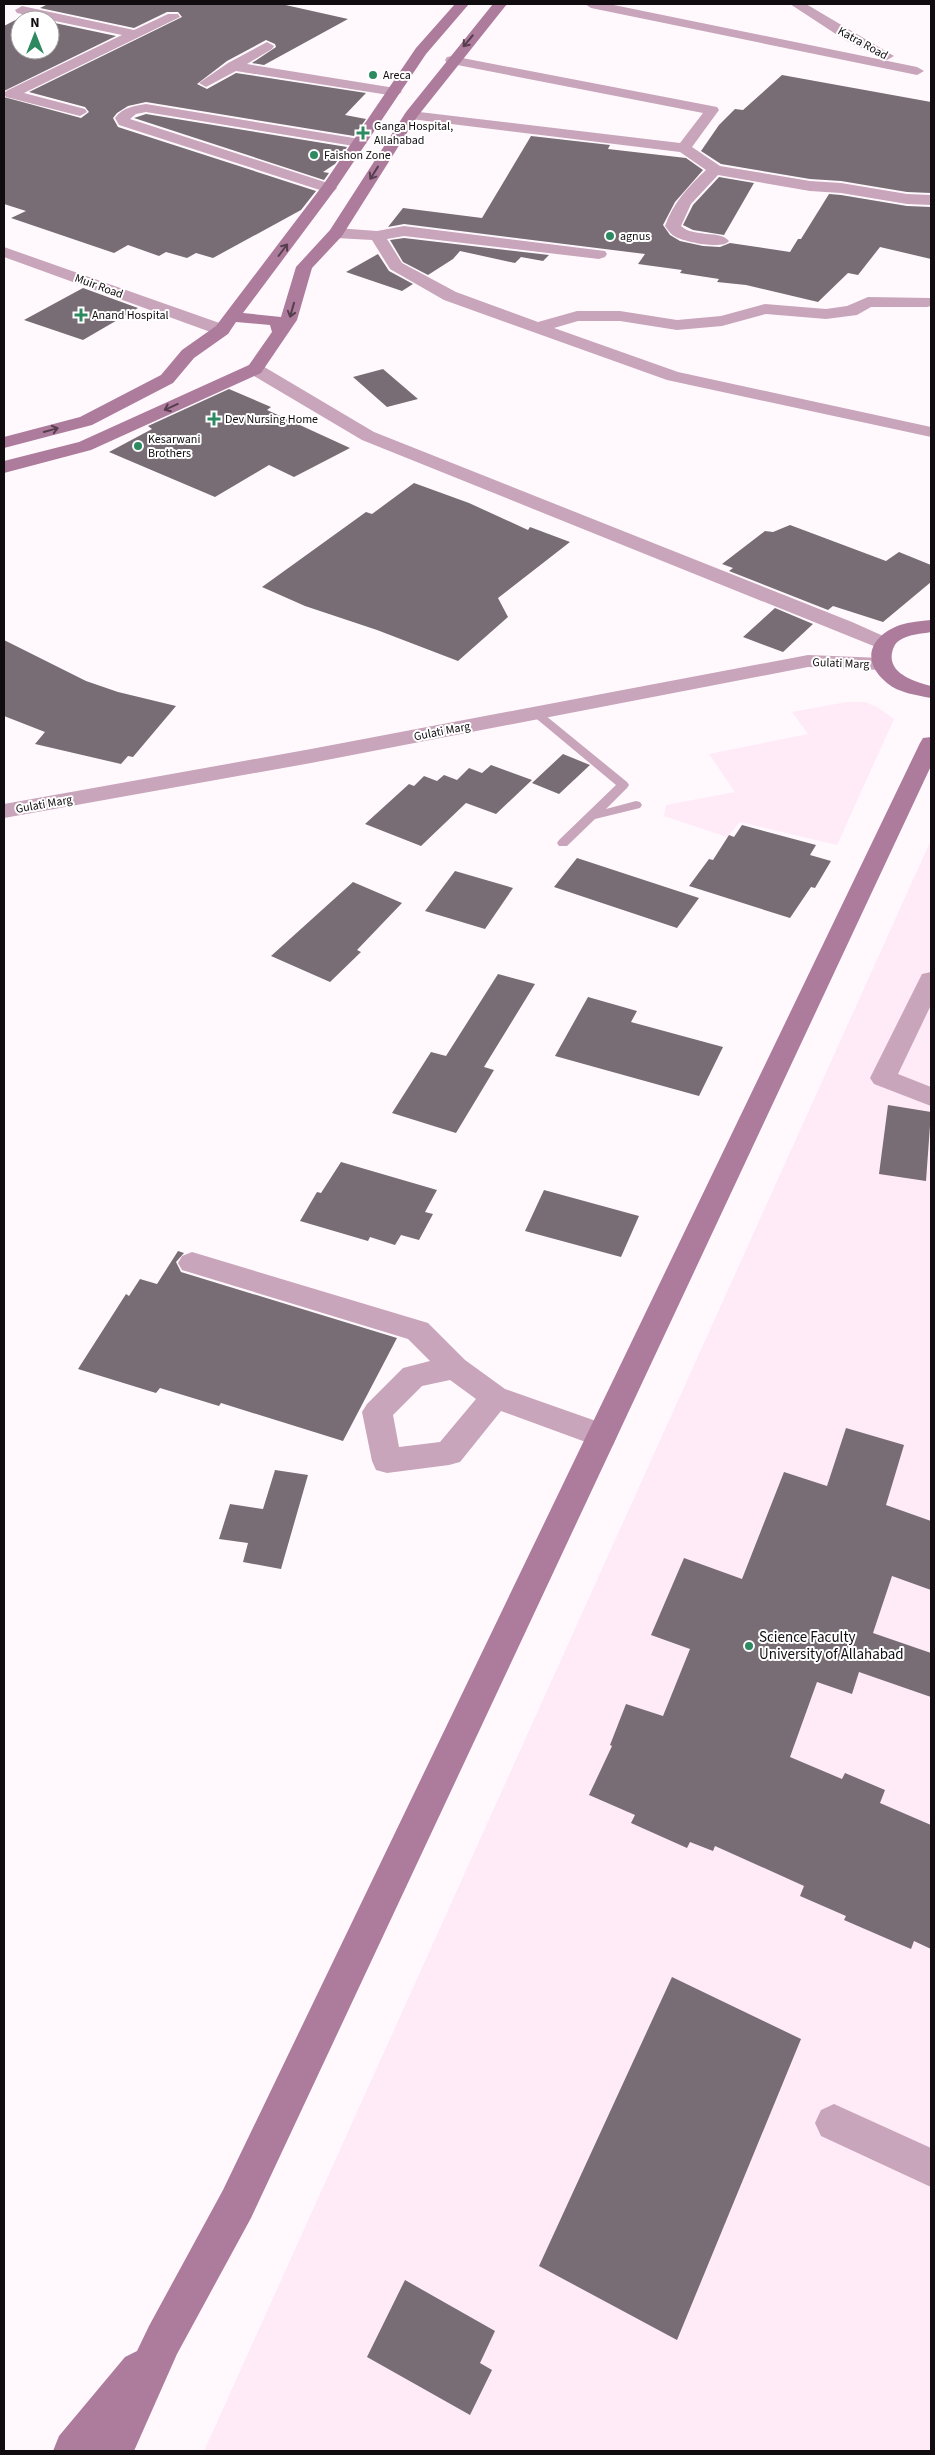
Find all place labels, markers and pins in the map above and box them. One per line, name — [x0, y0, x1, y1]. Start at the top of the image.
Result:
place label: Areca — [383, 67, 411, 84]
marker: Areca — [367, 69, 379, 81]
place label: Ganga Hospital, Allahabad — [374, 118, 453, 149]
marker: Ganga Hospital, Allahabad — [356, 126, 370, 140]
place label: Faishon Zone — [324, 147, 391, 164]
marker: Faishon Zone — [308, 149, 320, 161]
place label: agnus — [620, 228, 650, 245]
marker: agnus — [604, 230, 616, 242]
place label: Anand Hospital — [92, 307, 169, 324]
marker: Anand Hospital — [74, 308, 88, 322]
place label: Dev Nursing Home — [225, 411, 318, 428]
marker: Dev Nursing Home — [207, 412, 221, 426]
place label: Kesarwani Brothers — [148, 431, 200, 462]
marker: Kesarwani Brothers — [132, 440, 144, 452]
place label: Science Faculty University of Allahabad — [759, 1627, 904, 1665]
marker: Science Faculty University of Allahabad — [743, 1640, 755, 1652]

